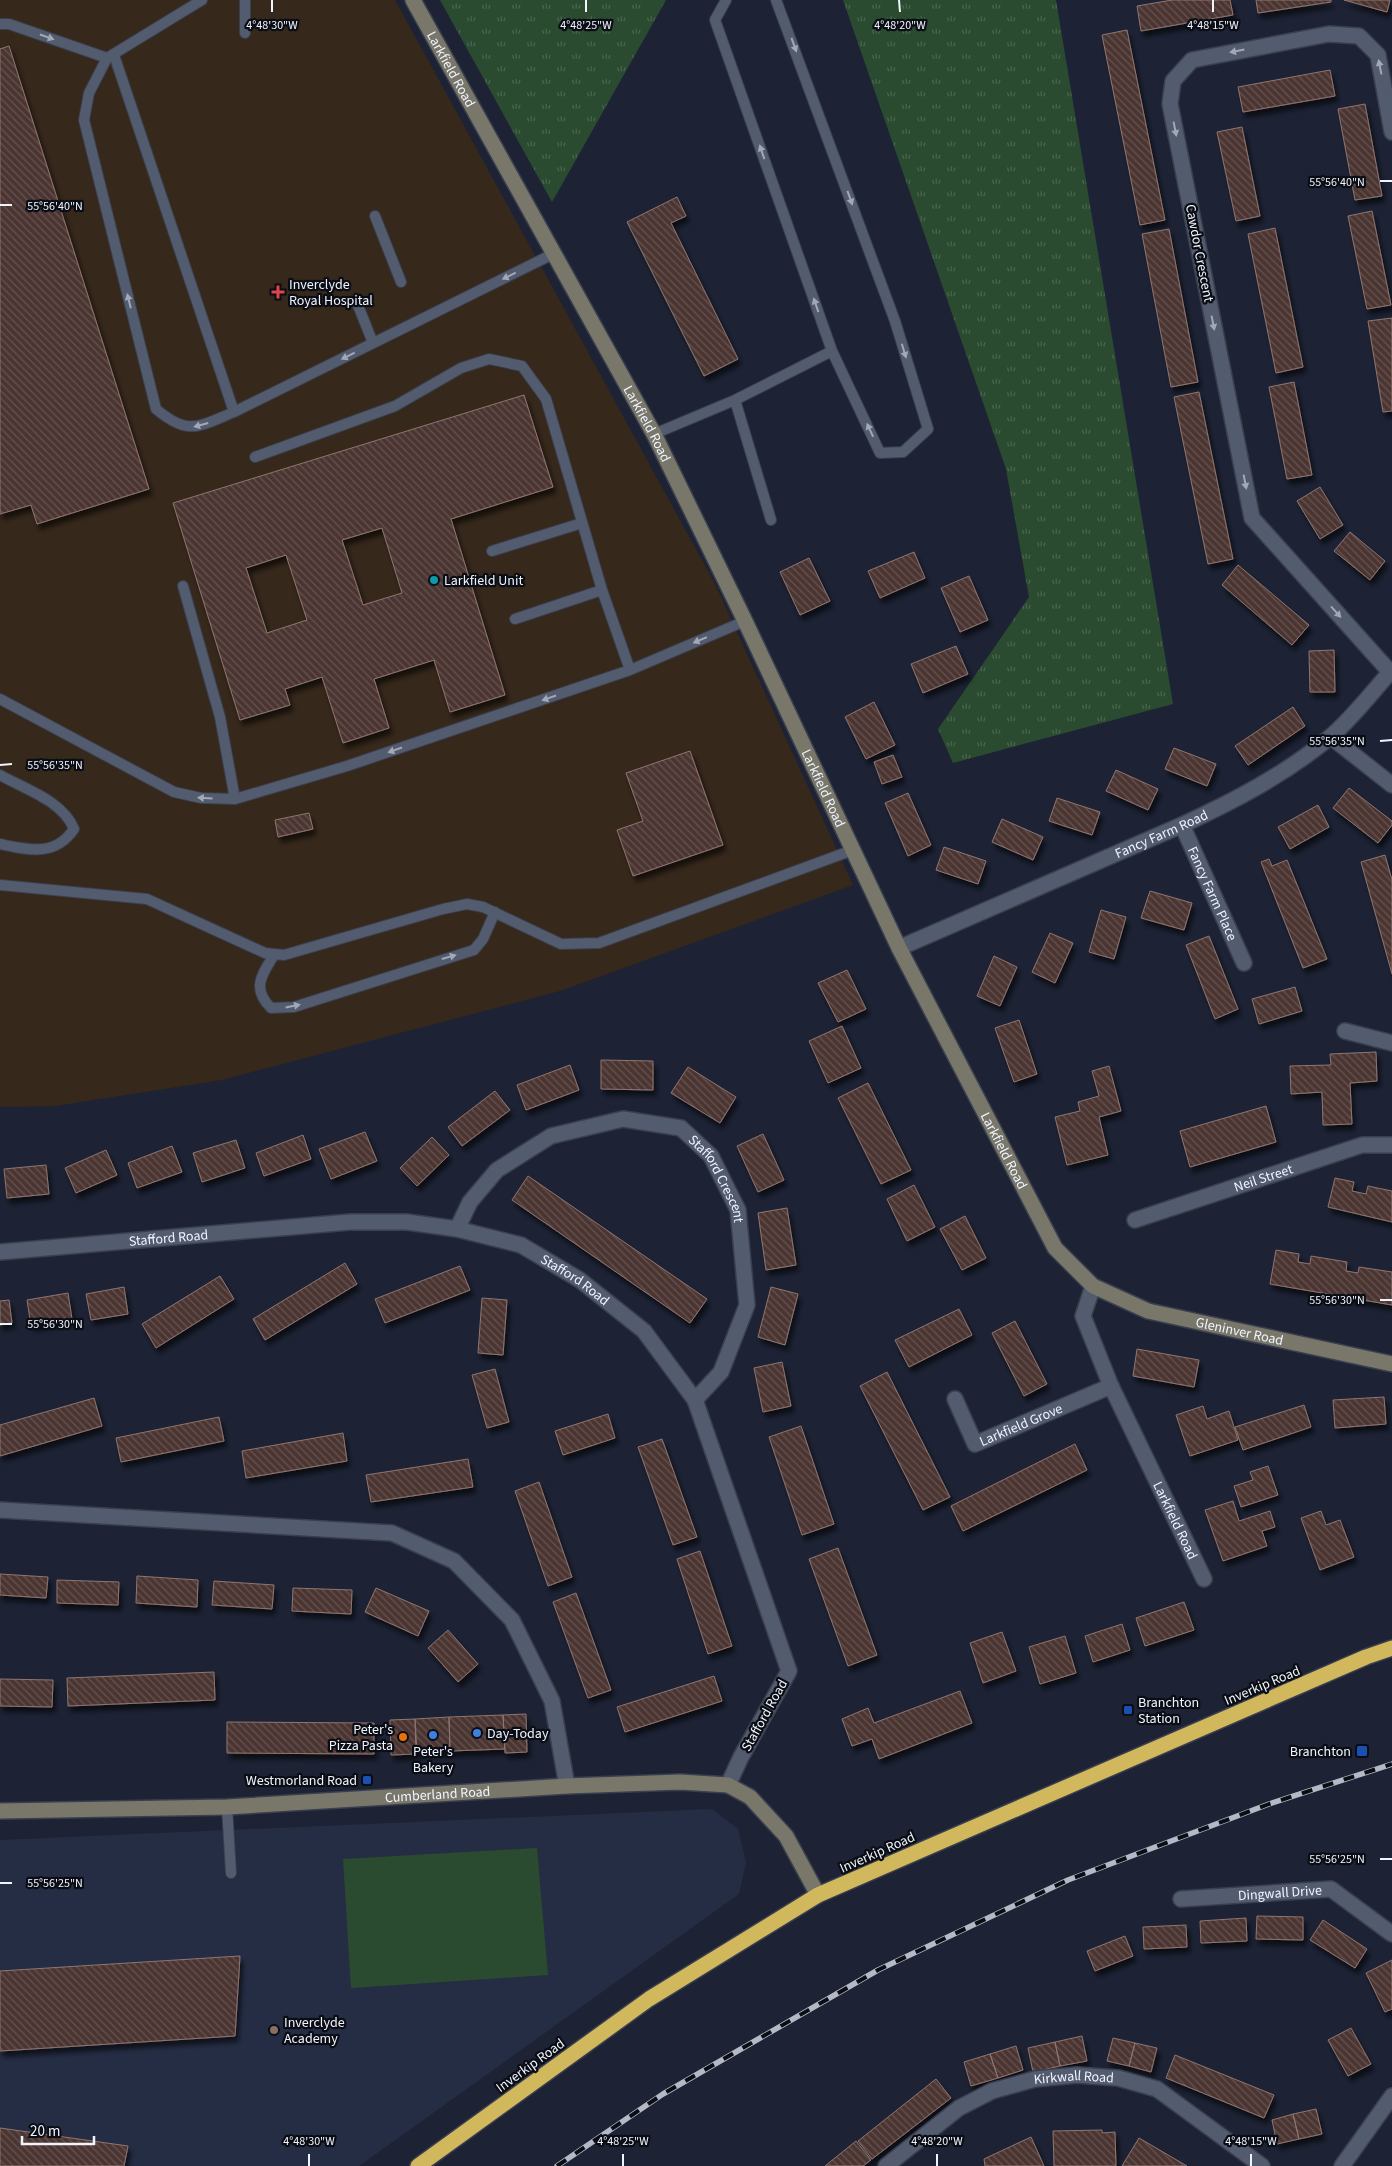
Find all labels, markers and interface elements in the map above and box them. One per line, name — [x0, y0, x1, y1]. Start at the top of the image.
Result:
text: 4°48'30"W — [246, 17, 298, 34]
text: 4°48'25"W — [560, 17, 612, 34]
text: 4°48'20"W — [874, 17, 926, 34]
text: 4°48'15"W — [1187, 17, 1239, 34]
street label: Larkfield Road — [421, 28, 480, 111]
one-way arrow — [39, 34, 54, 41]
one-way arrow — [790, 38, 798, 53]
one-way arrow — [1229, 48, 1245, 56]
one-way arrow — [1376, 60, 1384, 75]
one-way arrow — [1171, 122, 1179, 137]
one-way arrow — [758, 144, 766, 159]
text: 55°56'40"N — [1309, 174, 1365, 191]
one-way arrow — [846, 191, 854, 206]
text: 55°56'40"N — [27, 198, 83, 215]
street label: Cawdor Crescent — [1180, 203, 1218, 304]
one-way arrow — [502, 272, 516, 280]
place label: Inverclyde Royal Hospital — [289, 275, 373, 311]
marker: Inverclyde Royal Hospital — [271, 285, 285, 299]
one-way arrow — [125, 293, 133, 308]
one-way arrow — [812, 298, 819, 313]
one-way arrow — [1210, 315, 1218, 331]
one-way arrow — [901, 344, 909, 359]
one-way arrow — [341, 352, 355, 360]
street label: Larkfield Road — [618, 382, 675, 466]
one-way arrow — [193, 421, 208, 429]
one-way arrow — [865, 423, 873, 437]
one-way arrow — [1241, 475, 1249, 490]
place label: Larkfield Unit — [444, 571, 523, 591]
marker: Larkfield Unit — [428, 574, 440, 586]
one-way arrow — [1330, 605, 1342, 617]
one-way arrow — [693, 637, 708, 644]
one-way arrow — [541, 694, 556, 702]
text: 55°56'35"N — [1309, 733, 1365, 750]
one-way arrow — [387, 746, 402, 754]
street label: Larkfield Road — [796, 746, 850, 831]
text: 55°56'35"N — [27, 757, 83, 774]
one-way arrow — [196, 793, 212, 801]
street label: Fancy Farm Road — [1112, 805, 1212, 864]
street label: Fancy Farm Place — [1182, 843, 1242, 944]
one-way arrow — [441, 953, 456, 961]
one-way arrow — [286, 1001, 302, 1009]
street label: Larkfield Road — [975, 1109, 1032, 1193]
street label: Stafford Crescent — [683, 1131, 748, 1224]
street label: Neil Street — [1231, 1159, 1296, 1198]
street label: Stafford Road — [128, 1225, 209, 1252]
street label: Stafford Road — [536, 1250, 613, 1311]
text: 55°56'30"N — [1309, 1292, 1365, 1309]
street label: Gleninver Road — [1194, 1313, 1285, 1351]
text: 55°56'30"N — [27, 1316, 83, 1333]
street label: Larkfield Grove — [976, 1399, 1066, 1452]
street label: Larkfield Road — [1147, 1478, 1202, 1563]
street label: Inverkip Road — [1221, 1661, 1303, 1711]
street label: Stafford Road — [737, 1676, 793, 1755]
place label: Branchton Station — [1138, 1693, 1199, 1729]
marker: Branchton Station — [1122, 1704, 1134, 1716]
place label: Peter's Pizza Pasta — [329, 1720, 393, 1756]
place label: Day-Today — [487, 1724, 549, 1744]
marker: Day-Today — [471, 1727, 483, 1739]
marker: Peter's Bakery — [427, 1729, 439, 1741]
marker: Peter's Pizza Pasta — [397, 1731, 409, 1743]
place label: Peter's Bakery — [413, 1742, 454, 1778]
place label: Branchton — [1290, 1742, 1351, 1762]
marker: Branchton — [1355, 1744, 1369, 1758]
place label: Westmorland Road — [246, 1771, 357, 1791]
marker: Westmorland Road — [361, 1774, 373, 1786]
street label: Cumberland Road — [384, 1782, 491, 1808]
street label: Inverkip Road — [837, 1827, 918, 1878]
text: 55°56'25"N — [1309, 1851, 1365, 1868]
text: 55°56'25"N — [27, 1875, 83, 1892]
street label: Dingwall Drive — [1237, 1881, 1323, 1906]
place label: Inverclyde Academy — [284, 2013, 345, 2049]
marker: Inverclyde Academy — [268, 2024, 280, 2036]
street label: Inverkip Road — [492, 2034, 569, 2098]
street label: Kirkwall Road — [1033, 2066, 1115, 2090]
scale bar — [22, 2114, 95, 2146]
text: 20 m — [30, 2121, 60, 2142]
text: 4°48'30"W — [283, 2133, 335, 2150]
text: 4°48'25"W — [597, 2133, 649, 2150]
text: 4°48'20"W — [911, 2133, 963, 2150]
text: 4°48'15"W — [1225, 2133, 1277, 2150]

